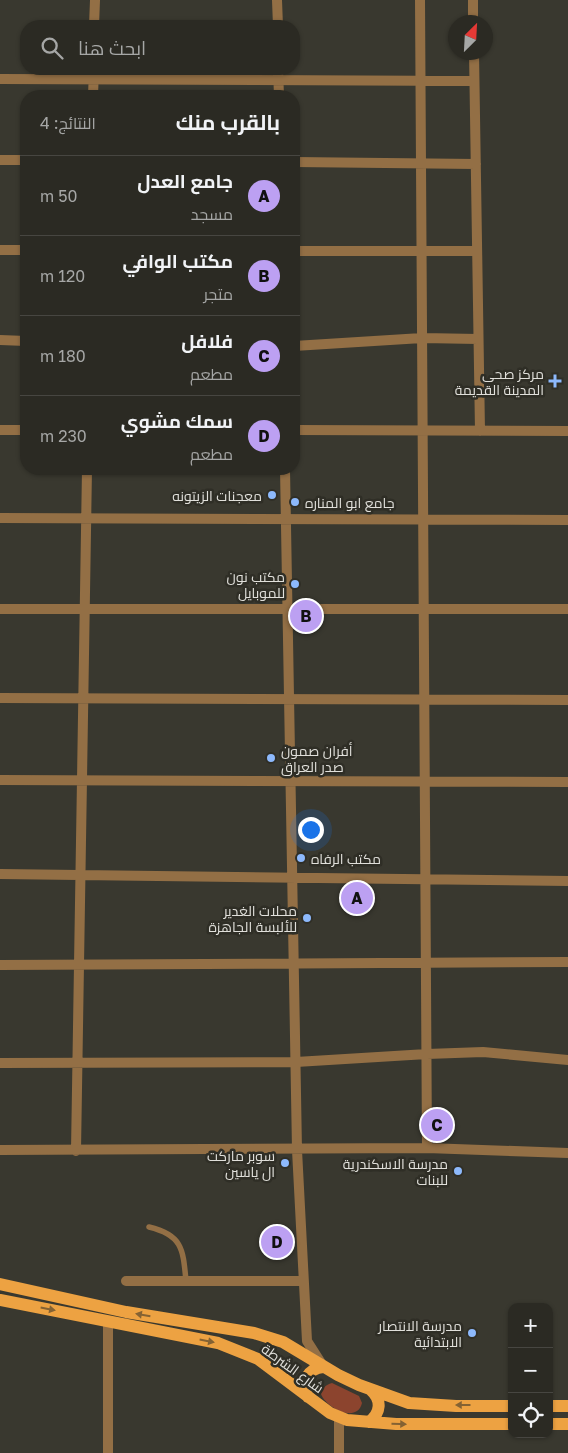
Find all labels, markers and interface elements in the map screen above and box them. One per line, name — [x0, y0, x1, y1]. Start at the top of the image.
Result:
north arrow — [448, 15, 493, 60]
search box — [20, 20, 300, 75]
icon: search — [38, 34, 66, 62]
text: ابحث هنا — [78, 36, 146, 59]
text: بالقرب منك — [176, 109, 280, 135]
text: النتائج: 4 — [40, 113, 96, 133]
text: جامع العدل — [137, 169, 233, 192]
text: 50 m — [40, 186, 77, 206]
text: A — [258, 186, 270, 206]
text: مسجد — [191, 204, 233, 224]
text: مكتب الوافي — [123, 249, 233, 272]
text: 120 m — [40, 266, 85, 286]
text: B — [258, 266, 270, 286]
text: متجر — [204, 284, 233, 304]
text: فلافل — [181, 329, 233, 352]
text: 180 m — [40, 346, 86, 366]
text: C — [258, 346, 270, 366]
text: مطعم — [190, 364, 233, 384]
place label: مركز صحي المدينة القديمة — [455, 365, 544, 398]
marker: مركز صحي المدينة القديمة — [548, 374, 562, 388]
text: سمك مشوي — [121, 409, 233, 432]
text: 230 m — [40, 426, 87, 446]
text: D — [258, 426, 270, 446]
text: مطعم — [190, 444, 233, 464]
place label: معجنات الزيتونه — [172, 487, 262, 504]
marker: معجنات الزيتونه — [266, 489, 278, 501]
place label: جامع ابو المناره — [305, 494, 395, 512]
marker: جامع ابو المناره — [289, 496, 301, 508]
place label: مكتب نون للموبايل — [227, 568, 285, 601]
marker: مكتب نون للموبايل — [289, 578, 301, 590]
pin: B — [290, 597, 322, 635]
place label: أفران صمون صدر العراق — [281, 742, 353, 776]
marker: أفران صمون صدر العراق — [265, 752, 277, 764]
your location — [298, 817, 324, 843]
place label: مكتب الرفاه — [311, 850, 381, 867]
marker: مكتب الرفاه — [295, 852, 307, 864]
pin: A — [341, 879, 373, 917]
place label: محلات الغدير للألبسة الجاهزة — [208, 902, 297, 935]
marker: محلات الغدير للألبسة الجاهزة — [301, 912, 313, 924]
pin: C — [421, 1106, 453, 1144]
place label: سوبر ماركت ال ياسين — [207, 1147, 275, 1181]
place label: مدرسة الاسكندرية للبنات — [343, 1155, 448, 1188]
marker: سوبر ماركت ال ياسين — [279, 1157, 291, 1169]
marker: مدرسة الاسكندرية للبنات — [452, 1165, 464, 1177]
pin: D — [261, 1223, 293, 1261]
map controls — [508, 1303, 553, 1438]
button: + — [508, 1303, 553, 1348]
one-way arrow — [40, 1306, 56, 1314]
one-way arrow — [134, 1311, 150, 1319]
place label: مدرسة الانتصار الابتدائية — [377, 1317, 462, 1350]
marker: مدرسة الانتصار الابتدائية — [466, 1327, 478, 1339]
one-way arrow — [200, 1337, 215, 1345]
street label: شارع الشرطة — [258, 1340, 327, 1397]
button: − — [508, 1348, 553, 1393]
button: locate — [508, 1393, 553, 1438]
one-way arrow — [455, 1401, 471, 1409]
one-way arrow — [392, 1420, 408, 1428]

